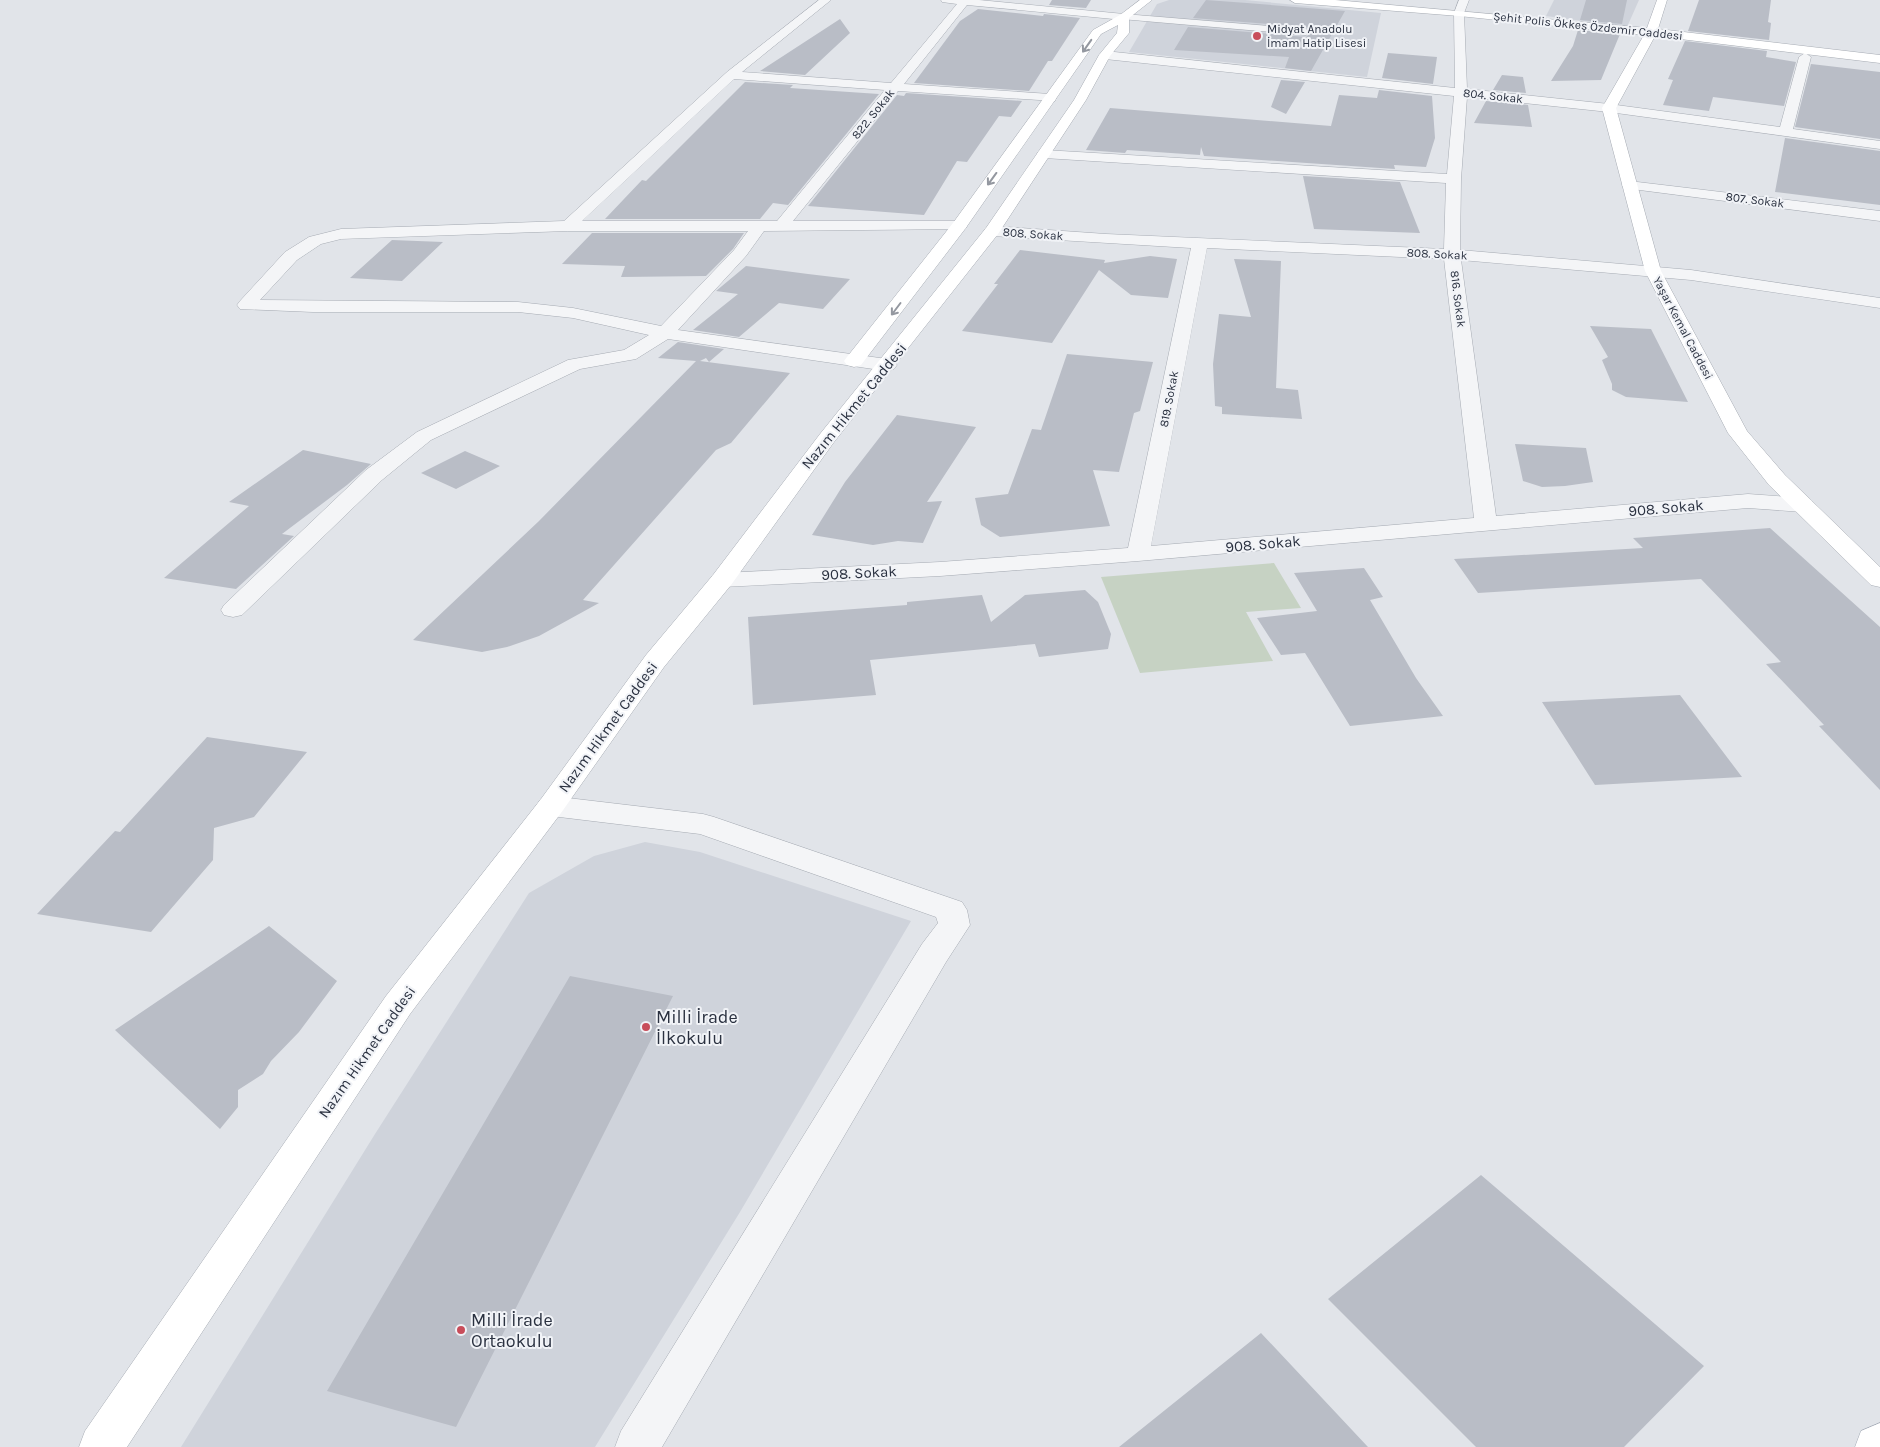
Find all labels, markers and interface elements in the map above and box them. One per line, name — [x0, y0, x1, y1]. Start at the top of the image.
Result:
street label: Şehit Polis Ökkeş Özdemir Caddesi — [1493, 9, 1683, 43]
place label: Midyat Anadolu İmam Hatip Lisesi — [1267, 22, 1366, 50]
marker: Midyat Anadolu İmam Hatip Lisesi — [1251, 30, 1263, 42]
one-way arrow — [1082, 39, 1092, 53]
street label: 822. Sokak — [849, 86, 898, 142]
street label: 804. Sokak — [1462, 86, 1524, 106]
one-way arrow — [987, 172, 998, 185]
street label: 807. Sokak — [1725, 189, 1785, 211]
street label: 808. Sokak — [1002, 225, 1064, 243]
street label: 808. Sokak — [1406, 245, 1468, 263]
street label: 816. Sokak — [1448, 270, 1468, 328]
street label: Yaşar Kemal Caddesi — [1650, 274, 1716, 382]
one-way arrow — [890, 302, 901, 315]
street label: Nazım Hikmet Caddesi — [798, 339, 910, 473]
street label: 819. Sokak — [1157, 369, 1181, 428]
street label: 908. Sokak — [1628, 496, 1704, 520]
street label: 908. Sokak — [1225, 532, 1301, 556]
street label: 908. Sokak — [821, 562, 897, 584]
street label: Nazım Hikmet Caddesi — [555, 658, 661, 796]
street label: Nazım Hikmet Caddesi — [315, 983, 419, 1121]
place label: Milli İrade İlkokulu — [656, 1006, 738, 1049]
marker: Milli İrade İlkokulu — [640, 1021, 652, 1033]
place label: Milli İrade Ortaokulu — [471, 1309, 553, 1352]
marker: Milli İrade Ortaokulu — [455, 1324, 467, 1336]

